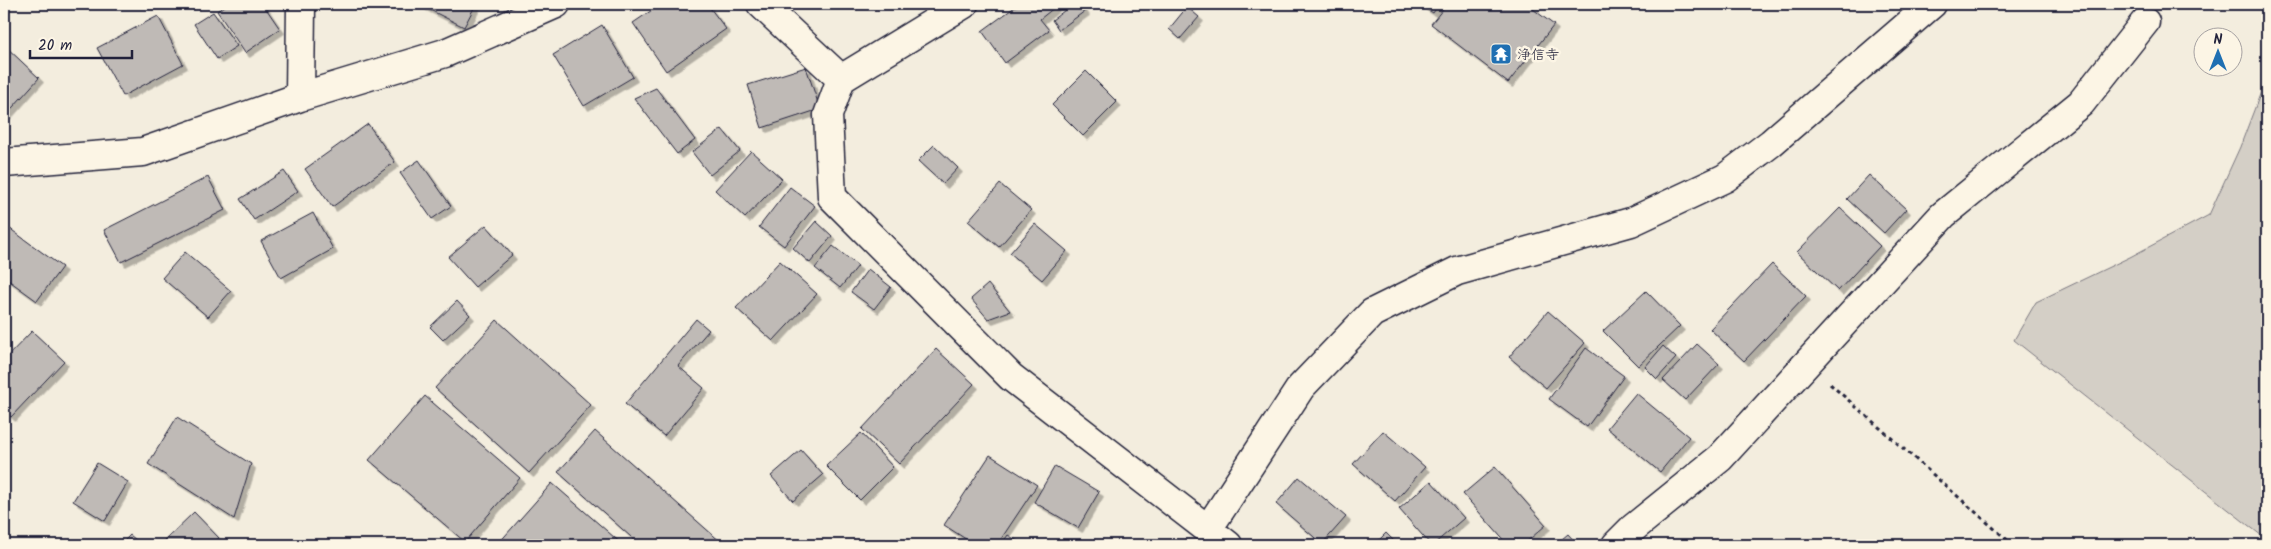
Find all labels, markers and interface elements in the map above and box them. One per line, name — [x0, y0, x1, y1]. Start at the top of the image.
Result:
scale bar — [30, 28, 132, 60]
north arrow — [2194, 28, 2244, 78]
text: N — [2214, 29, 2223, 51]
text: 20 m — [38, 34, 72, 58]
temple icon: 浄信寺 — [1489, 42, 1513, 66]
place label: 浄信寺 — [1517, 44, 1559, 66]

